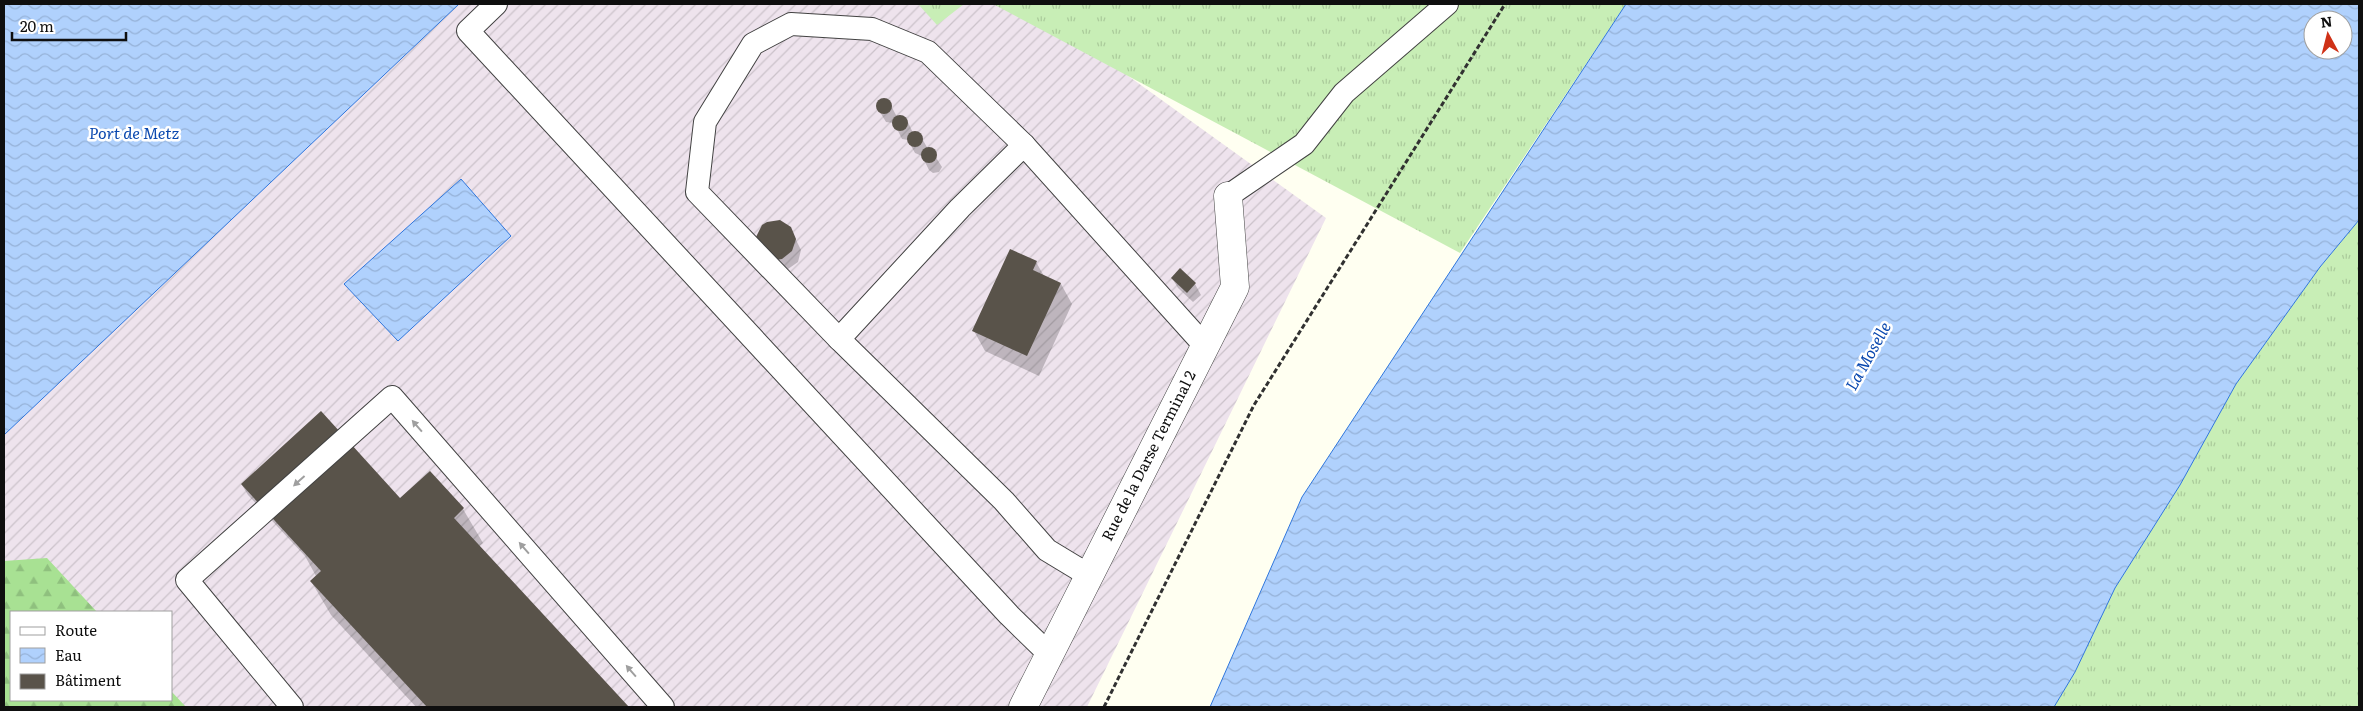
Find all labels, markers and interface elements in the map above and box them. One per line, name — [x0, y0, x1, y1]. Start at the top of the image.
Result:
scale bar — [12, 10, 126, 42]
north arrow — [2303, 10, 2353, 60]
text: N — [2319, 10, 2334, 32]
text: 20 m — [20, 14, 54, 37]
water label: Port de Metz — [89, 120, 180, 144]
water label: La Moselle — [1838, 317, 1896, 394]
street label: Rue de la Darse Terminal 2 — [1095, 366, 1201, 544]
one-way arrow — [411, 420, 422, 433]
one-way arrow — [292, 475, 305, 486]
one-way arrow — [518, 542, 529, 555]
legend — [10, 611, 172, 701]
text: Route — [55, 618, 97, 641]
text: Eau — [55, 643, 82, 666]
one-way arrow — [625, 664, 636, 677]
text: Bâtiment — [55, 668, 121, 691]

